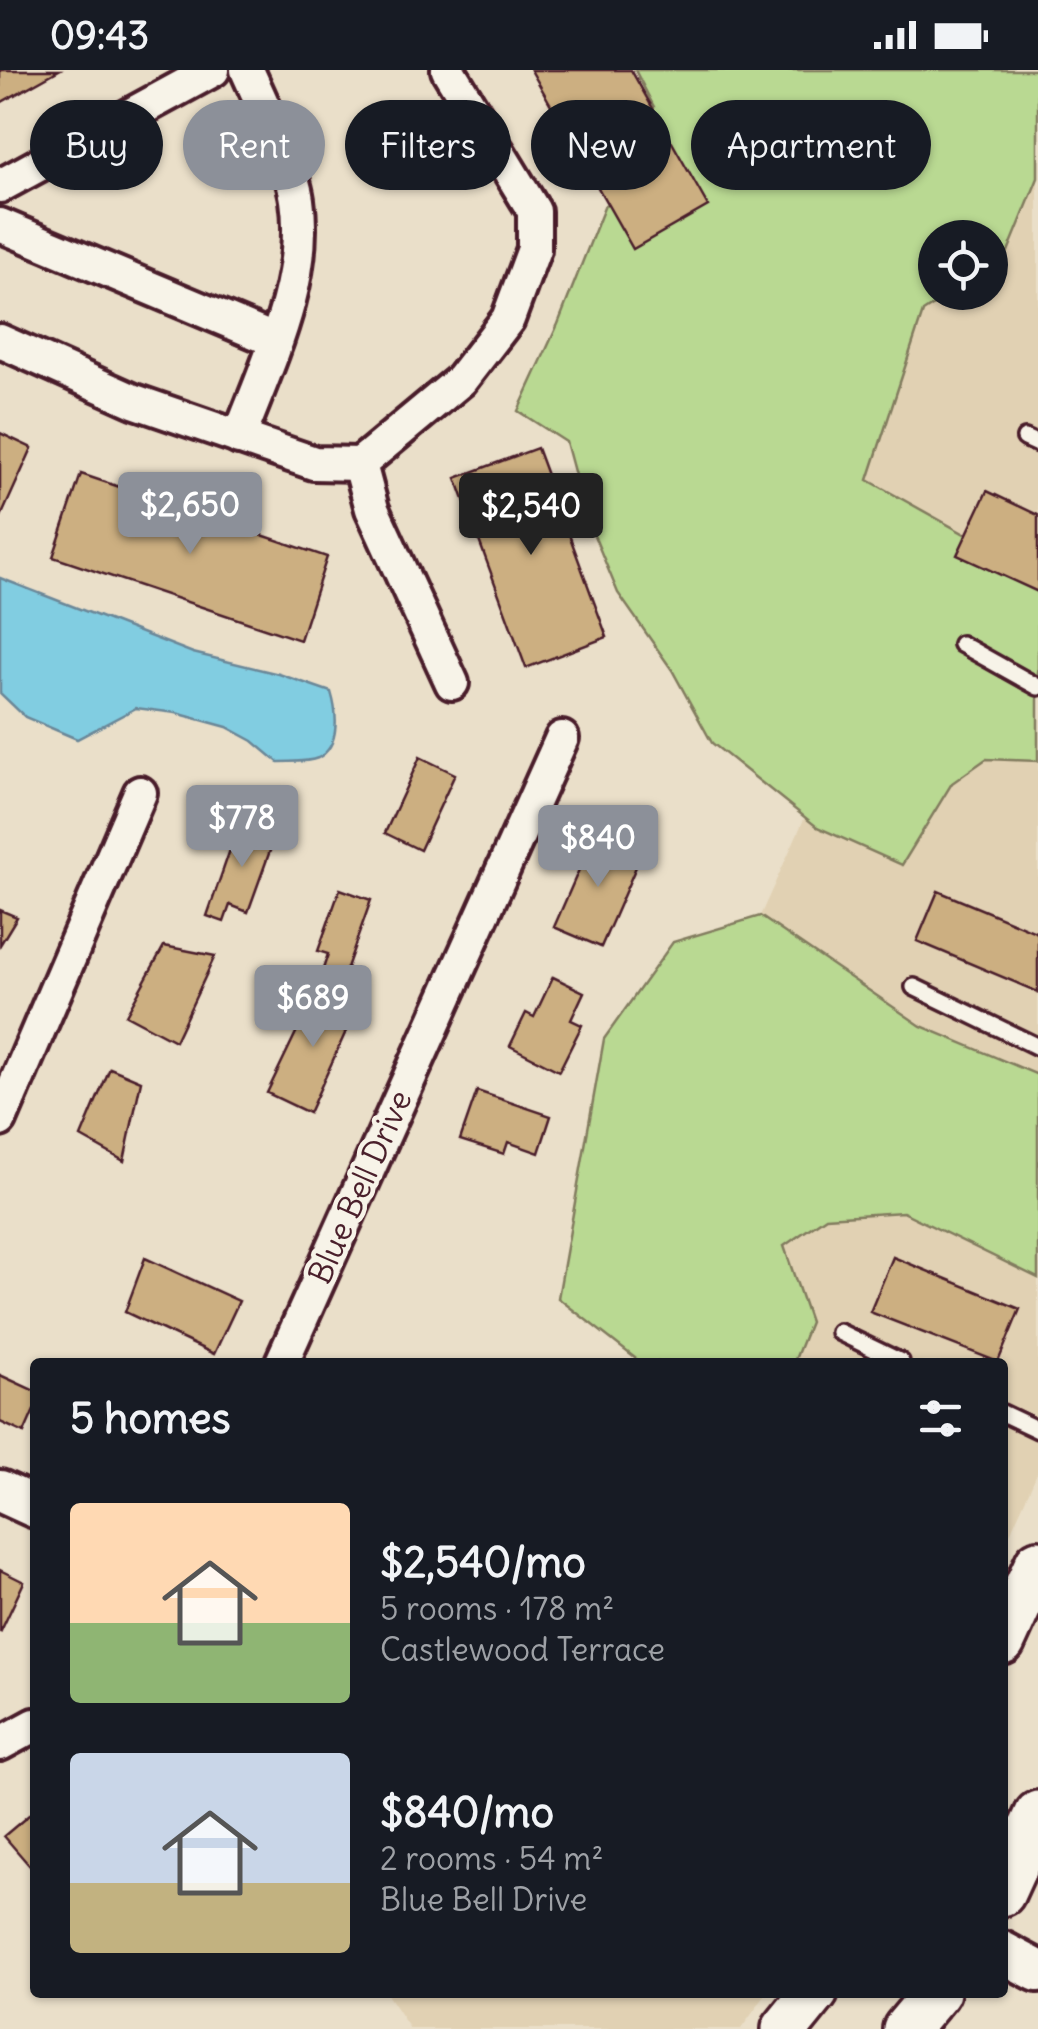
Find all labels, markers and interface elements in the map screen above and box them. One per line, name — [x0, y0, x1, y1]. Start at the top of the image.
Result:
text: 09:43 — [50, 12, 149, 59]
chip: Buy — [30, 100, 163, 190]
chip: Rent — [183, 100, 325, 190]
chip: Filters — [345, 100, 511, 190]
chip: New — [531, 100, 671, 190]
chip: Apartment — [691, 100, 931, 190]
map controls — [918, 220, 1008, 310]
button: locate — [918, 220, 1008, 310]
pin: $2,650 — [109, 472, 271, 557]
pin: $2,540 — [450, 473, 612, 558]
text: $2,650 — [140, 484, 240, 525]
text: $2,540 — [481, 485, 581, 526]
pin: $778 — [183, 785, 301, 870]
text: $778 — [208, 797, 276, 838]
pin: $840 — [539, 805, 657, 890]
text: $840 — [560, 817, 636, 858]
pin: $689 — [254, 965, 372, 1050]
text: $689 — [276, 977, 350, 1018]
street label: Blue Bell Drive — [299, 1084, 420, 1290]
icon: filters — [913, 1391, 968, 1446]
text: 5 homes — [70, 1392, 231, 1444]
text: $2,540/mo — [380, 1536, 586, 1588]
icon: home — [150, 1543, 270, 1663]
text: 5 rooms · 178 m² — [380, 1588, 614, 1629]
text: Castlewood Terrace — [380, 1629, 665, 1670]
text: $840/mo — [380, 1786, 554, 1838]
icon: home — [150, 1793, 270, 1913]
text: 2 rooms · 54 m² — [380, 1838, 603, 1879]
text: Blue Bell Drive — [380, 1879, 587, 1920]

